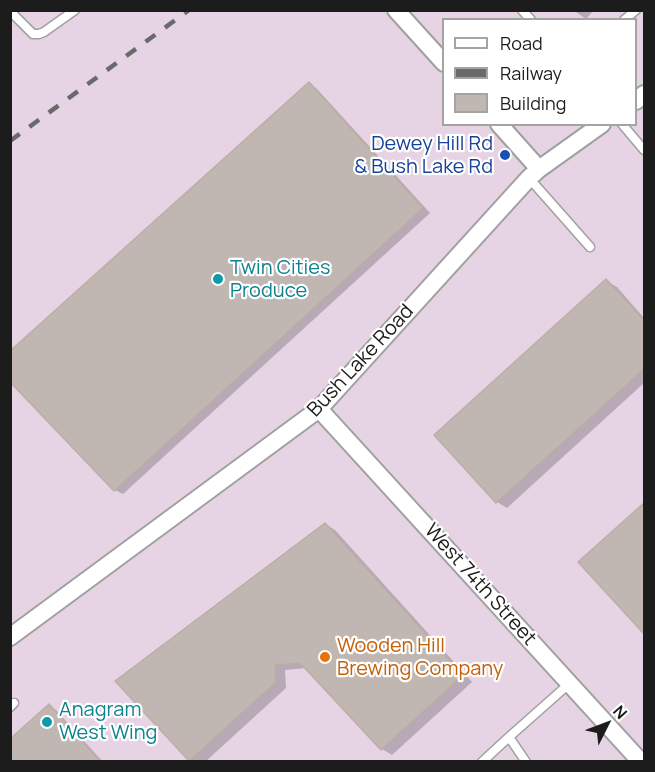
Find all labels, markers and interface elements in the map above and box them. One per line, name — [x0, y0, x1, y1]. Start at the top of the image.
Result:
legend — [442, 18, 637, 126]
text: Road — [500, 31, 543, 55]
text: Railway — [500, 61, 562, 85]
text: Building — [500, 91, 566, 115]
place label: Dewey Hill Rd & Bush Lake Rd — [354, 132, 493, 179]
marker: Dewey Hill Rd & Bush Lake Rd — [498, 148, 512, 162]
place label: Twin Cities Produce — [230, 256, 330, 303]
marker: Twin Cities Produce — [211, 272, 225, 286]
street label: Bush Lake Road — [303, 300, 419, 422]
street label: West 74th Street — [419, 519, 541, 651]
place label: Wooden Hill Brewing Company — [337, 634, 503, 681]
marker: Wooden Hill Brewing Company — [318, 650, 332, 664]
north arrow — [577, 694, 637, 754]
place label: Anagram West Wing — [59, 698, 157, 745]
text: N — [608, 700, 632, 724]
marker: Anagram West Wing — [40, 715, 54, 729]

